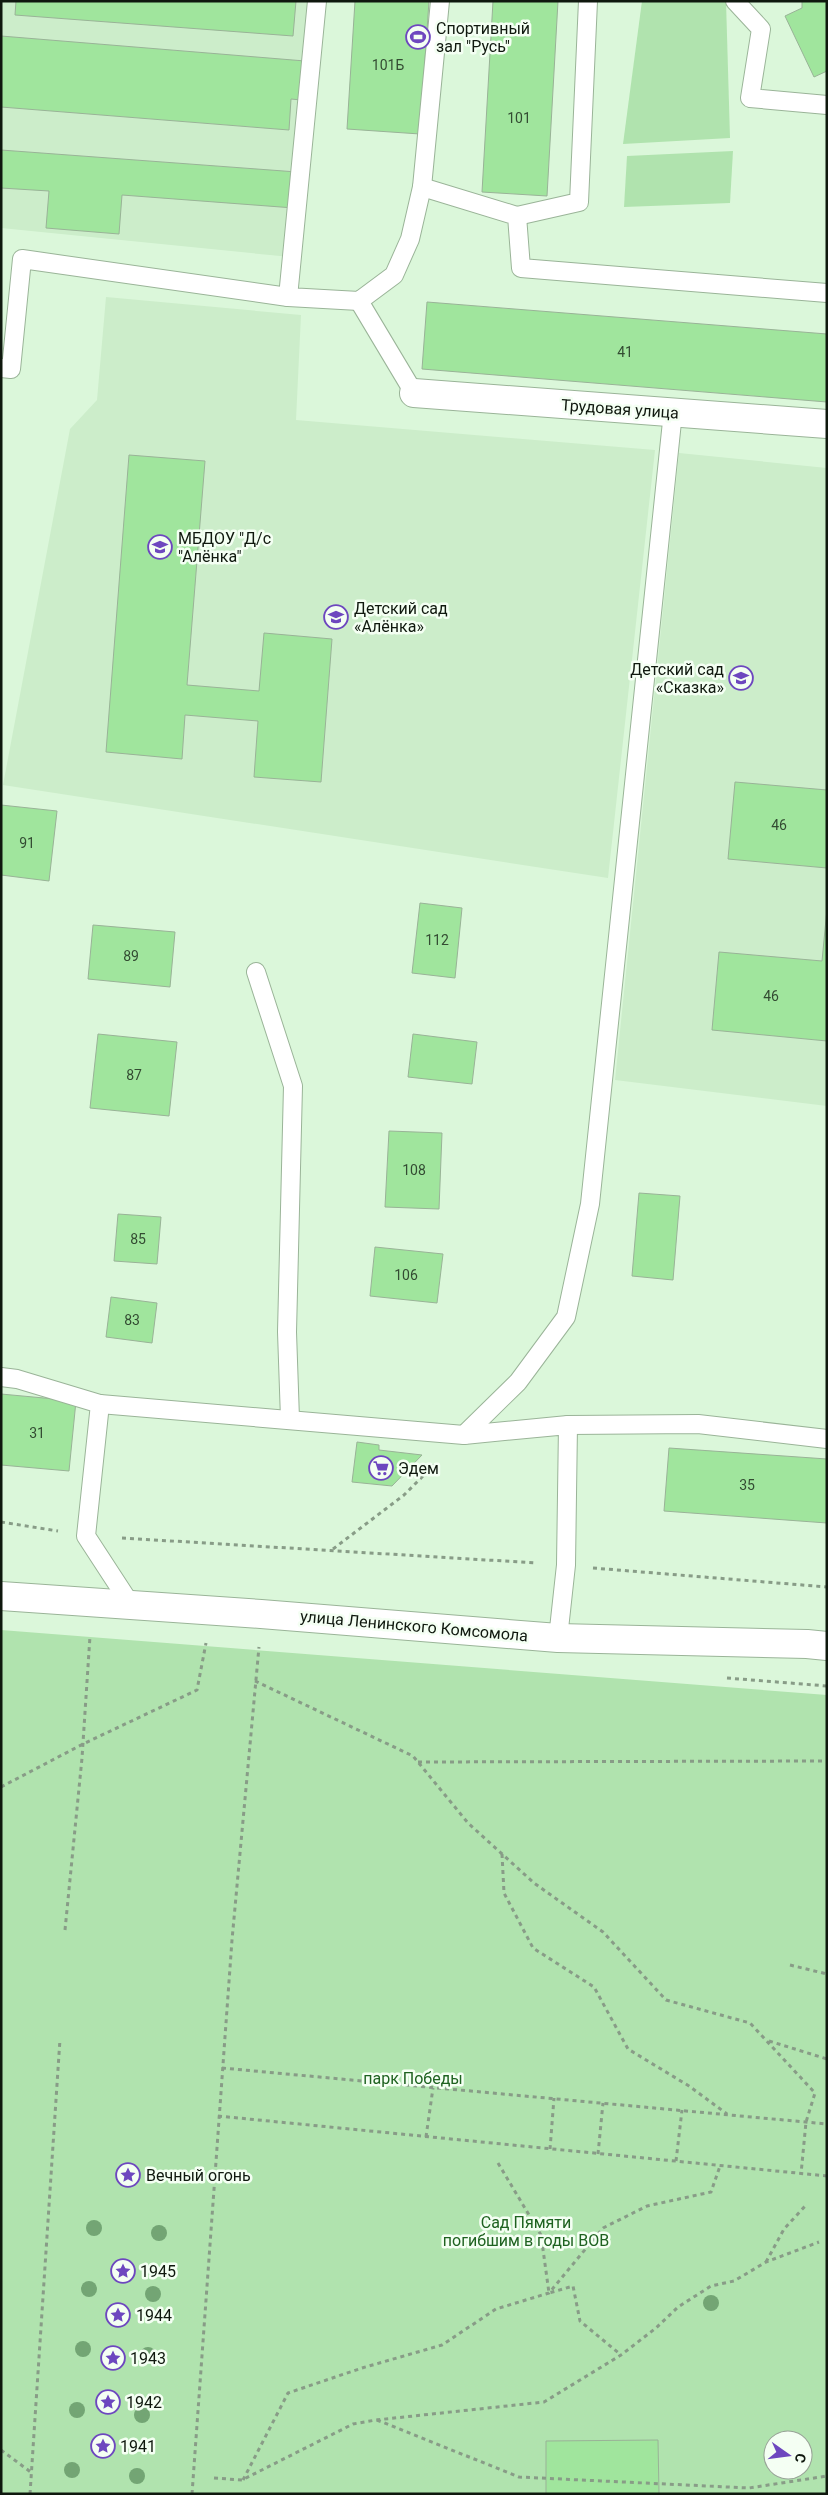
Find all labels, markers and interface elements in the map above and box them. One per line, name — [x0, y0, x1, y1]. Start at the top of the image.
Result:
place label: Спортивный зал "Русь" — [436, 19, 530, 56]
sports icon: Спортивный зал "Русь" — [405, 24, 431, 50]
house number: 101Б — [372, 57, 404, 73]
house number: 101 — [507, 110, 531, 126]
house number: 41 — [617, 344, 633, 360]
street label: Трудовая улица — [560, 395, 680, 423]
place label: МБДОУ "Д/с "Алёнка" — [178, 529, 271, 566]
school or university icon: МБДОУ "Д/с "Алёнка" — [147, 534, 173, 560]
place label: Детский сад «Алёнка» — [354, 599, 448, 636]
school or university icon: Детский сад «Алёнка» — [323, 604, 349, 630]
place label: Детский сад «Сказка» — [630, 660, 724, 697]
school or university icon: Детский сад «Сказка» — [728, 665, 754, 691]
house number: 46 — [771, 817, 787, 833]
house number: 91 — [19, 835, 35, 851]
house number: 112 — [425, 932, 449, 948]
house number: 89 — [123, 948, 139, 964]
house number: 46 — [763, 988, 779, 1004]
house number: 87 — [126, 1067, 142, 1083]
house number: 108 — [402, 1162, 426, 1178]
house number: 85 — [130, 1231, 146, 1247]
house number: 106 — [394, 1267, 418, 1283]
house number: 83 — [124, 1312, 140, 1328]
house number: 31 — [29, 1425, 45, 1441]
supermarket icon: Эдем — [368, 1455, 394, 1481]
place label: Эдем — [398, 1459, 439, 1478]
house number: 35 — [739, 1477, 755, 1493]
street label: улица Ленинского Комсомола — [299, 1607, 529, 1645]
park label: парк Победы — [363, 2069, 463, 2088]
place icon: Вечный огонь — [115, 2162, 141, 2188]
place label: Вечный огонь — [146, 2166, 251, 2185]
park label: Сад Пямяти погибшим в годы ВОВ — [443, 2213, 609, 2250]
place icon: 1945 — [110, 2258, 136, 2284]
place label: 1945 — [140, 2262, 176, 2281]
place icon: 1944 — [105, 2302, 131, 2328]
place label: 1944 — [136, 2306, 172, 2325]
place icon: 1943 — [100, 2345, 126, 2371]
place label: 1943 — [130, 2349, 166, 2368]
place icon: 1942 — [95, 2389, 121, 2415]
place label: 1942 — [126, 2393, 162, 2412]
north arrow — [763, 2430, 813, 2480]
place icon: 1941 — [90, 2433, 116, 2459]
place label: 1941 — [120, 2437, 156, 2456]
text: С — [792, 2452, 809, 2465]

